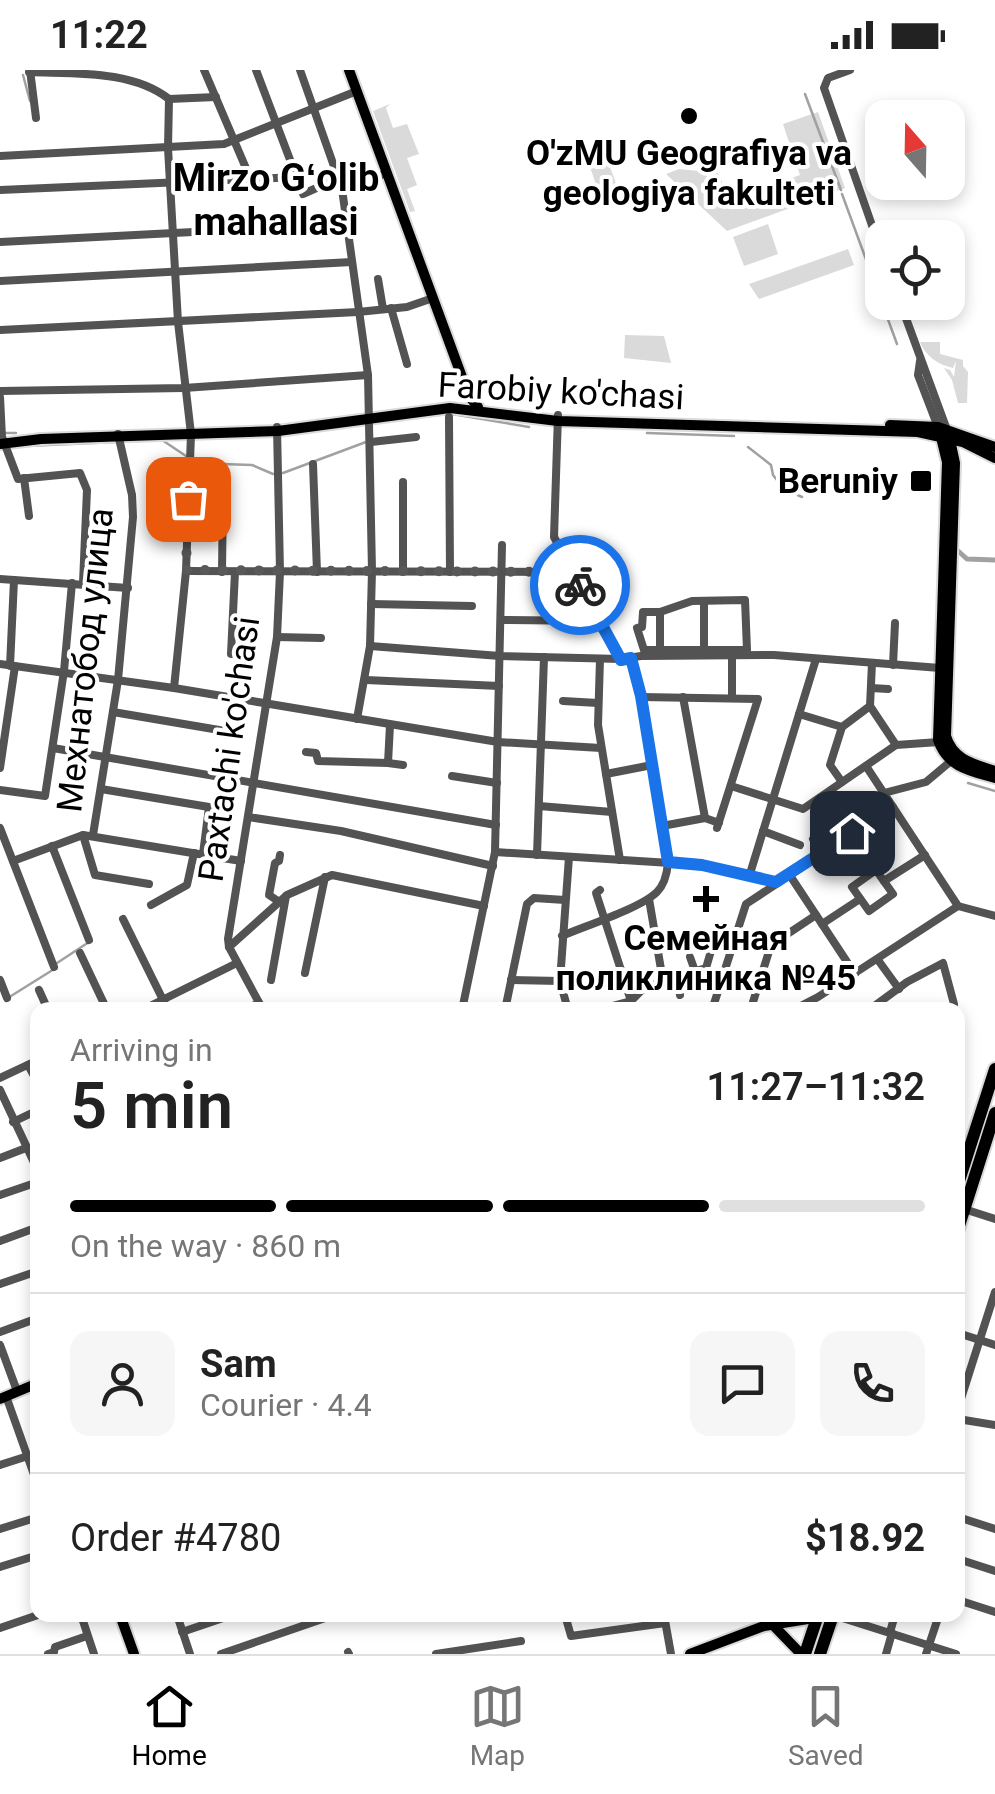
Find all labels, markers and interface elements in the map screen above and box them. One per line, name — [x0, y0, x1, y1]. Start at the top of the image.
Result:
text: 11:22 — [50, 13, 148, 57]
north arrow — [865, 100, 965, 200]
map controls — [865, 100, 965, 320]
marker: O'zMU Geografiya va geologiya fakulteti — [678, 105, 700, 127]
place label: O'zMU Geografiya va geologiya fakulteti — [526, 133, 852, 214]
district label: Mirzo Gʻolib mahallasi — [173, 156, 379, 244]
button: locate — [865, 220, 965, 320]
street label: Farobiy ko'chasi — [437, 365, 685, 418]
pin — [146, 457, 231, 542]
place label: Beruniy — [778, 461, 898, 502]
marker: Beruniy — [908, 468, 934, 494]
icon: bag — [161, 472, 216, 527]
street label: Мехнатобод улица — [49, 506, 122, 814]
courier — [530, 535, 630, 635]
icon: bike — [553, 558, 608, 613]
street label: Paxtachi ko'chasi — [191, 614, 268, 884]
pin — [810, 791, 895, 876]
icon: home — [825, 806, 880, 861]
marker: Семейная поликлиника №45 — [693, 886, 719, 912]
place label: Семейная поликлиника №45 — [556, 918, 856, 999]
text: Arriving in — [70, 1031, 213, 1069]
text: 11:27–11:32 — [706, 1065, 925, 1109]
text: 5 min — [70, 1068, 233, 1144]
text: On the way · 860 m — [70, 1227, 341, 1265]
button: person — [70, 1331, 175, 1436]
button: chat — [690, 1331, 795, 1436]
button: phone — [820, 1331, 925, 1436]
text: Sam — [200, 1342, 277, 1386]
text: Courier · 4.4 — [200, 1386, 372, 1424]
text: Order #4780 — [70, 1516, 281, 1560]
text: $18.92 — [805, 1516, 925, 1560]
tab: Home — [131, 1679, 207, 1772]
tab: Map — [470, 1679, 525, 1772]
tab: Saved — [788, 1679, 864, 1772]

